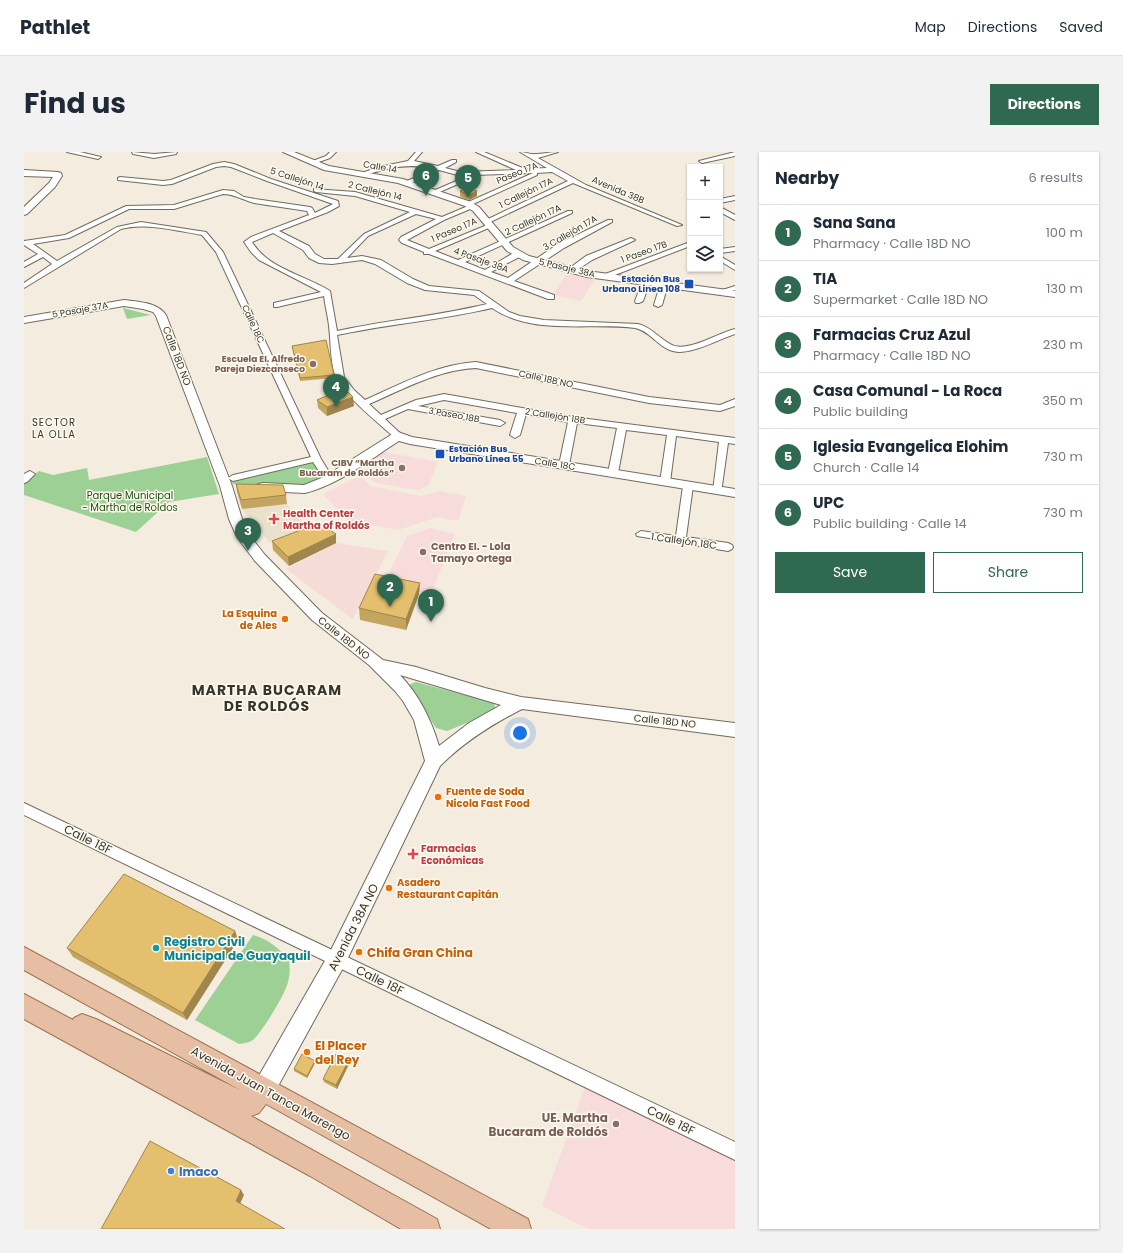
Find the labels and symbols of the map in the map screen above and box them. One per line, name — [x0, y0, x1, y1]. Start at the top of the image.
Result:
street label: Calle 14 — [362, 158, 398, 176]
street label: Paseo 17A — [495, 159, 539, 187]
pin: 6 — [413, 163, 439, 196]
street label: 5 Callejón 14 — [269, 165, 326, 193]
pin: 5 — [455, 165, 481, 198]
street label: Avenida 38B — [590, 174, 646, 207]
street label: 1 Callejón 17A — [497, 175, 555, 211]
street label: 2 Callejón 14 — [347, 178, 404, 204]
street label: 2 Callejón 17A — [503, 202, 563, 238]
street label: 3 Callejón 17A — [541, 213, 599, 253]
street label: 1 Paseo 17A — [429, 215, 479, 245]
street label: 1 Paseo 17B — [619, 238, 669, 266]
street label: 4 Pasaje 38A — [452, 245, 510, 275]
street label: 5 Pasaje 38A — [538, 256, 596, 280]
place label: Estación Bus Urbano Linea 108 — [602, 273, 680, 295]
marker: Estación Bus Urbano Linea 108 — [683, 278, 695, 290]
street label: 5 Pasaje 37A — [51, 299, 109, 321]
street label: Calle 18C — [239, 303, 267, 345]
street label: Calle 18D NO — [159, 324, 195, 388]
place label: Escuela EI. Alfredo Pareja Diezcanseco — [215, 353, 305, 375]
marker: Escuela EI. Alfredo Pareja Diezcanseco — [308, 359, 318, 369]
street label: Calle 18B NO — [518, 367, 574, 391]
pin: 4 — [323, 374, 349, 407]
street label: 3 Paseo 18B — [428, 405, 481, 425]
street label: 2 Callejón 18B — [524, 405, 586, 427]
district label: SECTOR LA OLLA — [32, 415, 76, 442]
place label: Estación Bus Urbano Línea 55 — [449, 443, 524, 465]
marker: Estación Bus Urbano Línea 55 — [434, 448, 446, 460]
street label: Calle 18C — [534, 455, 576, 473]
place label: CIBV “Martha Bucaram de Roldós” — [299, 457, 394, 479]
marker: CIBV “Martha Bucaram de Roldós” — [397, 463, 407, 473]
park label: Parque Municipal - Martha de Roldos — [82, 488, 178, 515]
place label: Health Center Martha of Roldós — [283, 506, 370, 533]
marker: Health Center Martha of Roldós — [268, 513, 280, 525]
pin: 3 — [235, 518, 261, 551]
street label: 1 Callejón 18C — [650, 529, 718, 553]
place label: Centro EI. - Lola Tamayo Ortega — [431, 539, 512, 566]
marker: Centro EI. - Lola Tamayo Ortega — [418, 547, 428, 557]
pin: 2 — [377, 574, 403, 607]
pin: 1 — [418, 589, 444, 622]
place label: La Esquina de Ales — [222, 606, 277, 633]
street label: Calle 18D NO — [315, 613, 373, 663]
marker: La Esquina de Ales — [280, 614, 290, 624]
district label: MARTHA BUCARAM DE ROLDÓS — [192, 680, 342, 716]
street label: Calle 18D NO — [633, 710, 697, 732]
your location — [510, 723, 530, 743]
place label: Fuente de Soda Nicola Fast Food — [446, 784, 530, 811]
marker: Fuente de Soda Nicola Fast Food — [433, 792, 443, 802]
street label: Calle 18F — [61, 820, 115, 858]
place label: Farmacias Económicas — [421, 841, 484, 868]
marker: Farmacias Económicas — [408, 849, 418, 859]
place label: Asadero Restaurant Capitán — [397, 875, 499, 902]
street label: Avenida 38A NO — [324, 880, 382, 974]
marker: Asadero Restaurant Capitán — [384, 883, 394, 893]
place label: Registro Civil Municipal de Guayaquil — [164, 933, 310, 964]
marker: Registro Civil Municipal de Guayaquil — [151, 943, 161, 953]
place label: Chifa Gran China — [367, 944, 473, 961]
marker: Chifa Gran China — [354, 947, 364, 957]
street label: Calle 18F — [353, 961, 407, 999]
place label: El Placer del Rey — [315, 1037, 367, 1068]
street label: Avenida Juan Tanca Marengo — [188, 1042, 354, 1144]
marker: El Placer del Rey — [302, 1047, 312, 1057]
street label: Calle 18F — [644, 1101, 698, 1139]
place label: UE. Martha Bucaram de Roldós — [488, 1109, 608, 1140]
marker: UE. Martha Bucaram de Roldós — [611, 1119, 621, 1129]
place label: Imaco — [179, 1163, 219, 1180]
marker: Imaco — [166, 1166, 176, 1176]

